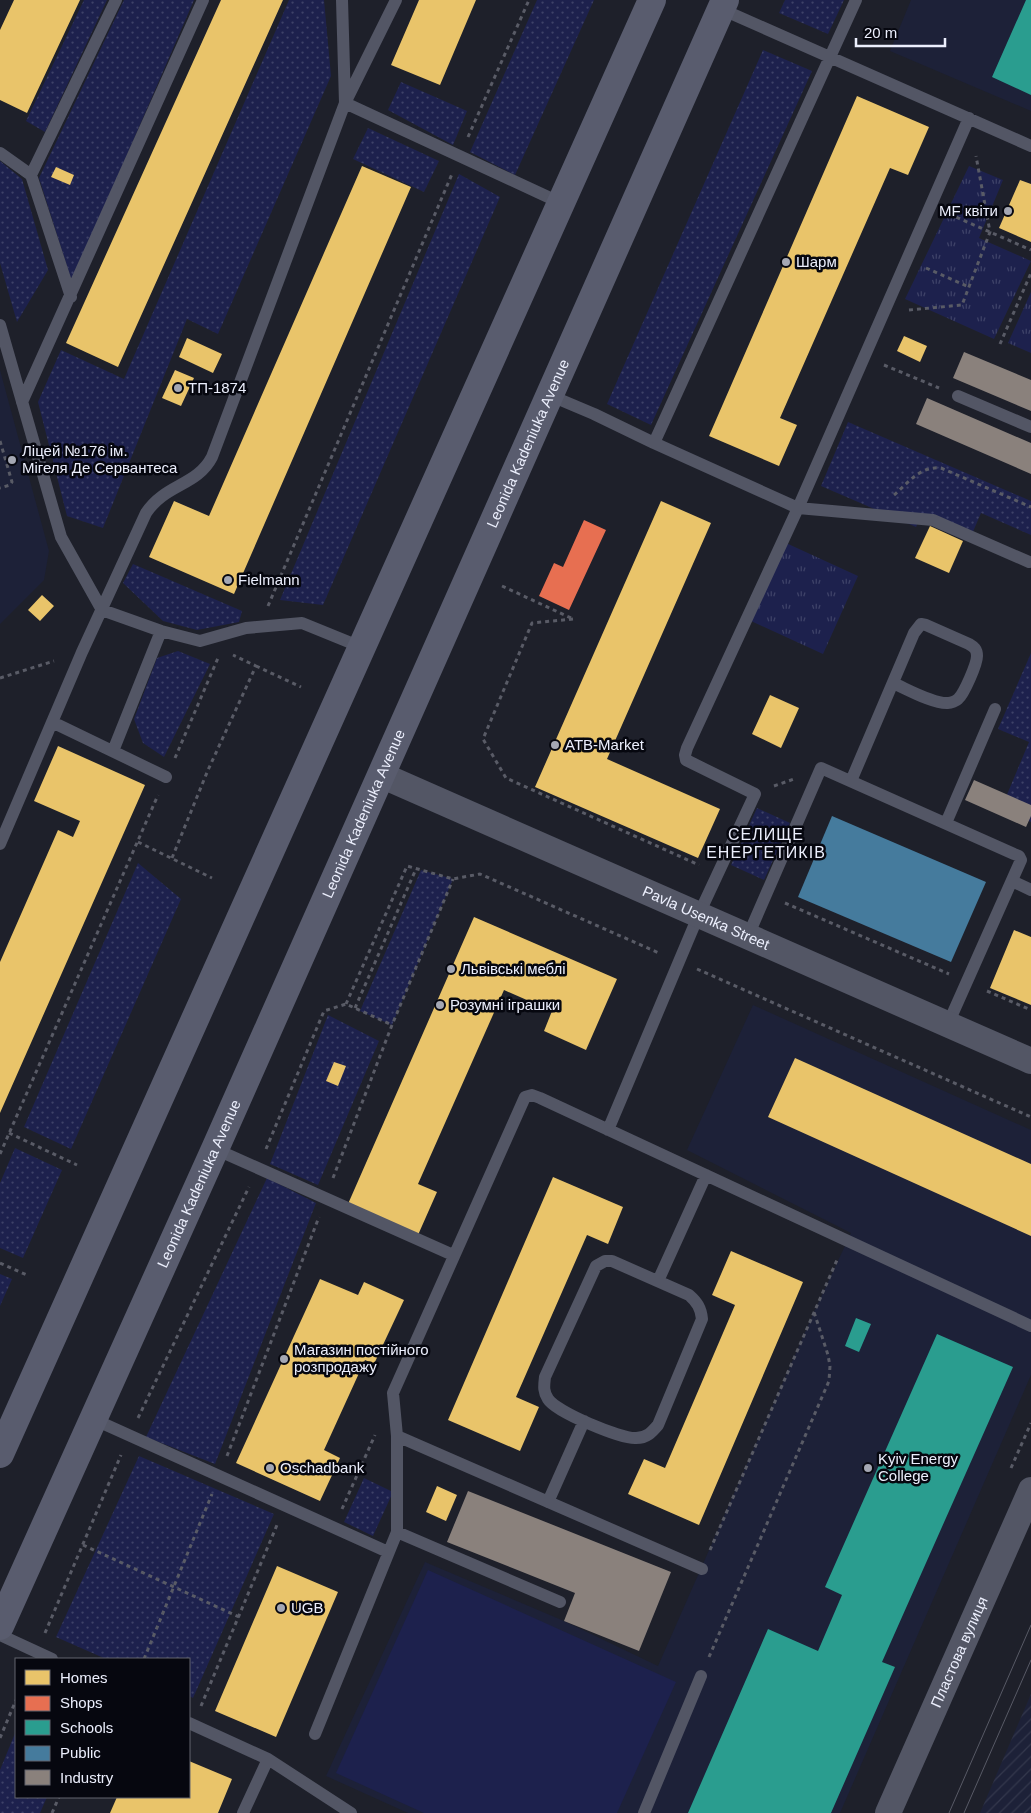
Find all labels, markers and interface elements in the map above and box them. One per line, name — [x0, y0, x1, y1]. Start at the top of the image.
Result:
scale bar — [856, 15, 945, 47]
text: 20 m — [864, 24, 897, 41]
place label: MF квіти — [939, 202, 998, 219]
marker: MF квіти — [1002, 205, 1014, 217]
place label: Шарм — [796, 253, 837, 270]
marker: Шарм — [780, 256, 792, 268]
street label: Leonida Kadeniuka Avenue — [483, 357, 572, 530]
place label: ТП-1874 — [188, 379, 246, 396]
marker: ТП-1874 — [172, 382, 184, 394]
place label: Ліцей №176 ім. Мігеля Де Сервантеса — [22, 442, 178, 476]
marker: Ліцей №176 ім. Мігеля Де Сервантеса — [6, 454, 18, 466]
place label: Fielmann — [238, 571, 300, 588]
marker: Fielmann — [222, 574, 234, 586]
street label: Leonida Kadeniuka Avenue — [319, 727, 408, 900]
place label: ATB-Market — [565, 736, 645, 753]
marker: ATB-Market — [549, 739, 561, 751]
district label: СЕЛИЩЕ ЕНЕРГЕТИКІВ — [706, 826, 826, 861]
street label: Pavla Usenka Street — [640, 882, 773, 953]
place label: Львівські меблі — [461, 960, 566, 977]
marker: Львівські меблі — [445, 963, 457, 975]
place label: Розумні іграшки — [450, 996, 560, 1013]
marker: Розумні іграшки — [434, 999, 446, 1011]
street label: Leonida Kadeniuka Avenue — [154, 1097, 244, 1270]
place label: Магазин постійного розпродажу — [294, 1341, 429, 1375]
marker: Магазин постійного розпродажу — [278, 1353, 290, 1365]
place label: Kyiv Energy College — [878, 1450, 959, 1484]
place label: Oschadbank — [280, 1459, 365, 1476]
marker: Oschadbank — [264, 1462, 276, 1474]
marker: Kyiv Energy College — [862, 1462, 874, 1474]
street label: Пластова вулиця — [927, 1594, 991, 1710]
place label: UGB — [291, 1599, 324, 1616]
marker: UGB — [275, 1602, 287, 1614]
legend — [15, 1658, 190, 1798]
text: Homes — [60, 1669, 108, 1686]
text: Shops — [60, 1694, 103, 1711]
text: Schools — [60, 1719, 113, 1736]
text: Public — [60, 1744, 101, 1761]
text: Industry — [60, 1769, 114, 1786]

